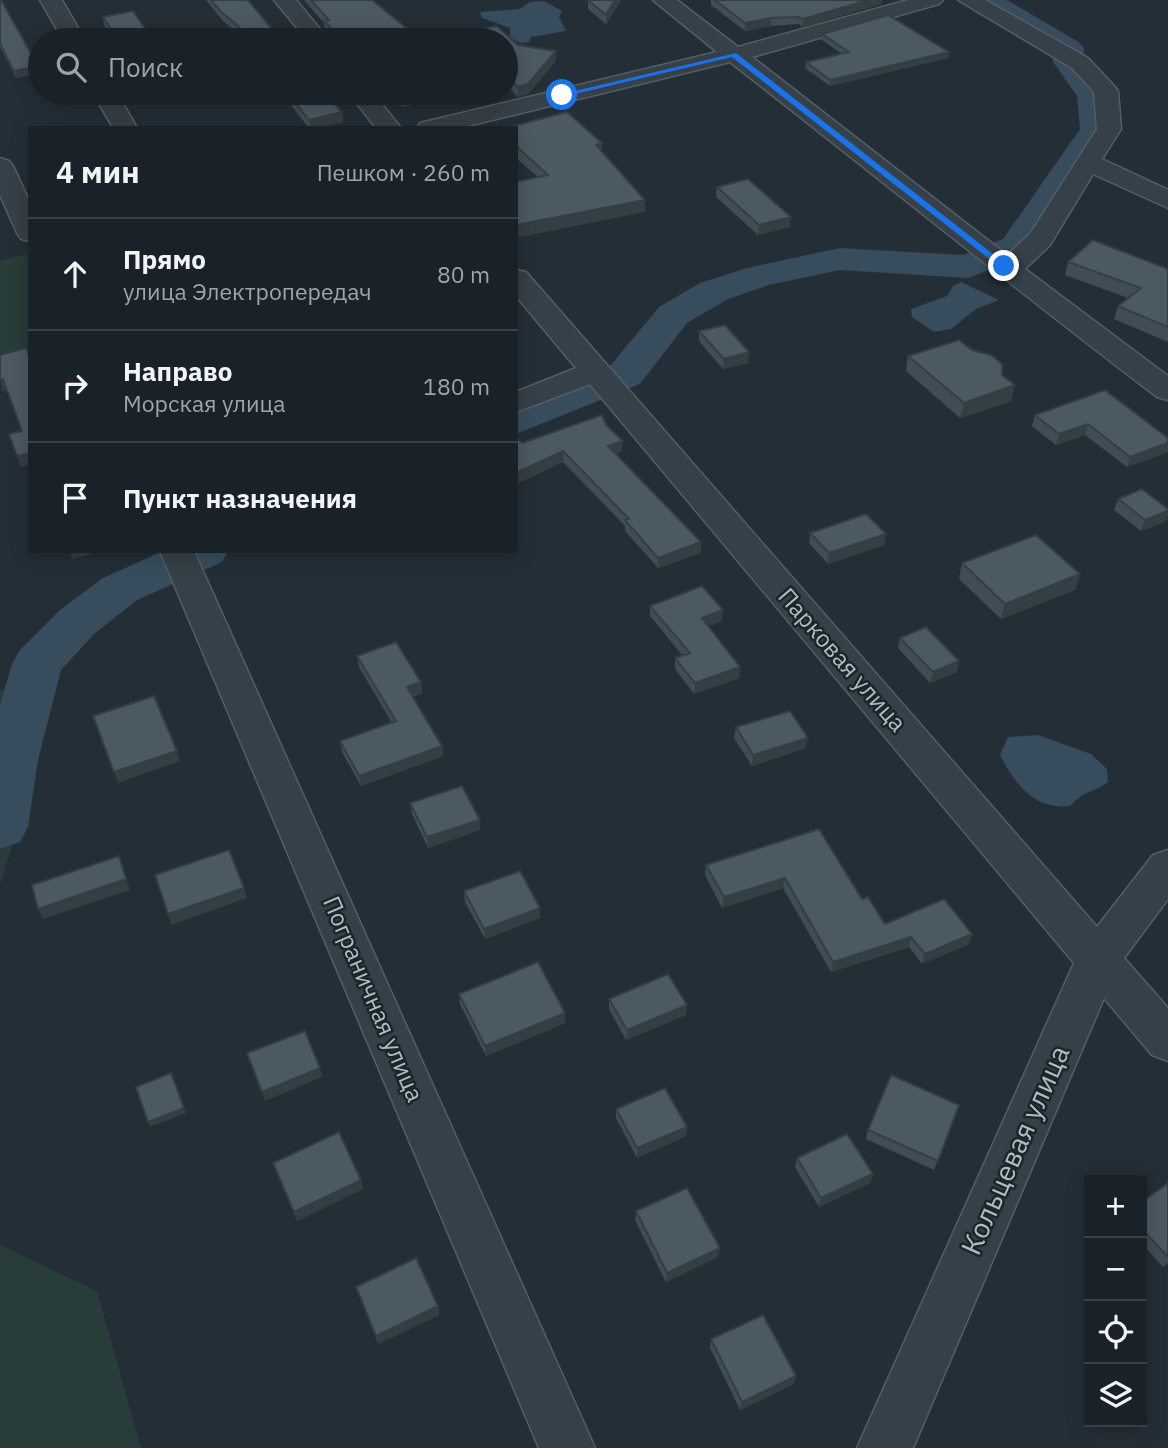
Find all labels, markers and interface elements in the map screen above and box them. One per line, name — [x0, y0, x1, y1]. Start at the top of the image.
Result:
search box — [28, 28, 518, 105]
icon: search — [52, 48, 90, 86]
text: Поиск — [108, 50, 183, 84]
route start — [546, 79, 577, 110]
text: 4 мин — [56, 152, 140, 191]
text: Пешком · 260 m — [317, 157, 490, 187]
text: Прямо — [123, 242, 206, 276]
route end — [988, 250, 1019, 281]
icon: ahead — [56, 255, 94, 293]
text: 80 m — [437, 259, 490, 289]
text: улица Электропередач — [123, 276, 372, 306]
text: Направо — [123, 354, 232, 388]
icon: right — [56, 367, 94, 405]
text: 180 m — [423, 371, 490, 401]
text: Морская улица — [123, 388, 286, 418]
icon: arrive — [56, 479, 94, 517]
text: Пункт назначения — [123, 481, 357, 515]
street label: Парковая улица — [771, 581, 914, 738]
street label: Пограничная улица — [316, 891, 432, 1106]
street label: Кольцевая улица — [952, 1039, 1077, 1260]
map controls — [1084, 1175, 1147, 1427]
button: + — [1084, 1175, 1147, 1238]
button: − — [1084, 1238, 1147, 1301]
button: locate — [1084, 1301, 1147, 1364]
button: layers — [1084, 1364, 1147, 1427]

